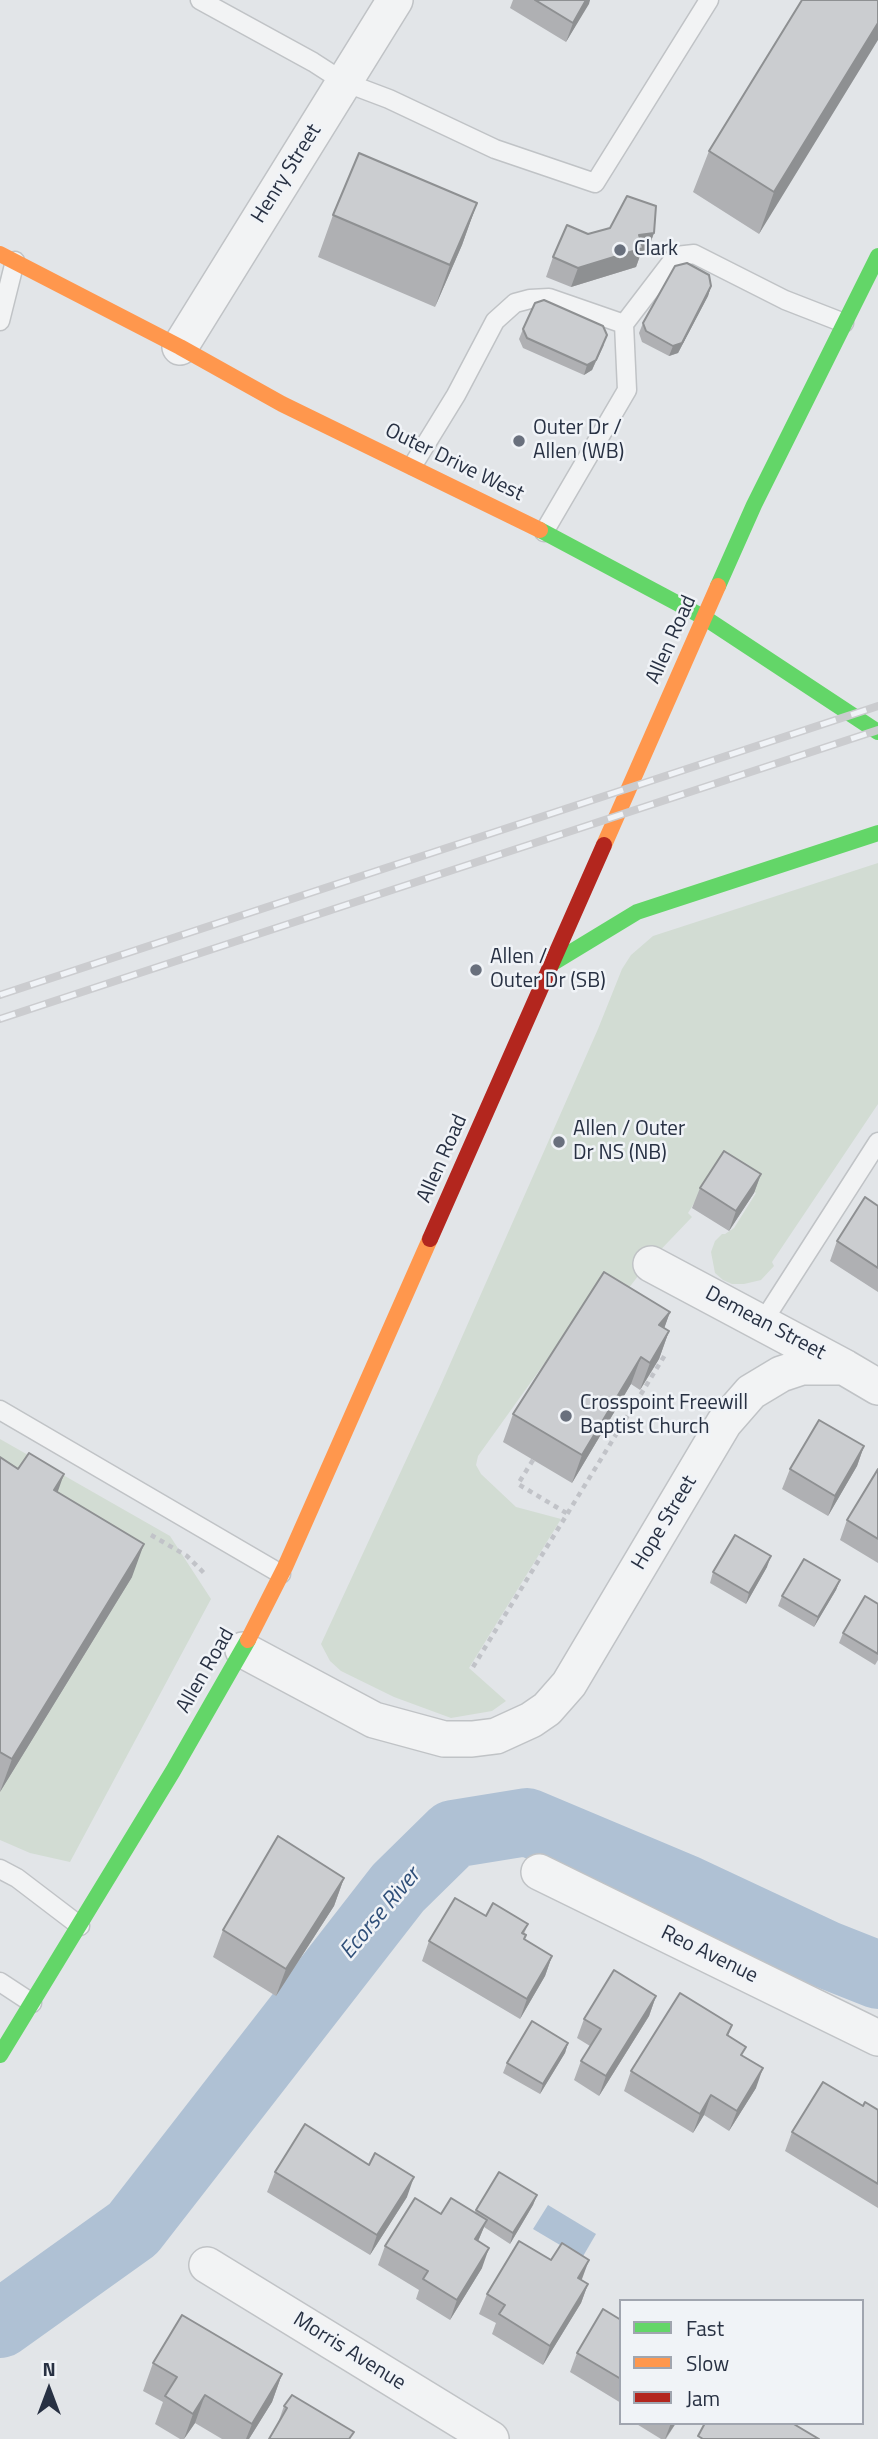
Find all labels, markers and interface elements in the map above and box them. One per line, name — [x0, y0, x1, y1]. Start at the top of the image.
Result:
street label: Henry Street — [247, 120, 327, 228]
place label: Clark — [634, 237, 678, 263]
marker: Clark — [612, 242, 628, 258]
place label: Outer Dr / Allen (WB) — [533, 416, 624, 466]
street label: Outer Drive West — [380, 419, 528, 507]
marker: Outer Dr / Allen (WB) — [511, 433, 527, 449]
street label: Allen Road — [641, 592, 703, 688]
place label: Allen / Outer Dr (SB) — [490, 945, 606, 995]
marker: Allen / Outer Dr (SB) — [468, 962, 484, 978]
street label: Allen Road — [412, 1111, 474, 1207]
place label: Allen / Outer Dr NS (NB) — [573, 1117, 685, 1167]
marker: Allen / Outer Dr NS (NB) — [551, 1134, 567, 1150]
street label: Demean Street — [700, 1282, 830, 1366]
place label: Crosspoint Freewill Baptist Church — [580, 1391, 748, 1441]
marker: Crosspoint Freewill Baptist Church — [558, 1408, 574, 1424]
street label: Hope Street — [627, 1471, 703, 1575]
street label: Allen Road — [172, 1624, 240, 1718]
water label: Ecorse River — [335, 1863, 427, 1965]
street label: Reo Avenue — [656, 1921, 762, 1989]
legend — [619, 2299, 864, 2425]
street label: Morris Avenue — [288, 2307, 410, 2397]
text: Fast — [686, 2312, 724, 2344]
text: Slow — [686, 2347, 729, 2379]
text: N — [42, 2354, 56, 2383]
north arrow — [14, 2355, 84, 2425]
text: Jam — [686, 2382, 720, 2414]

